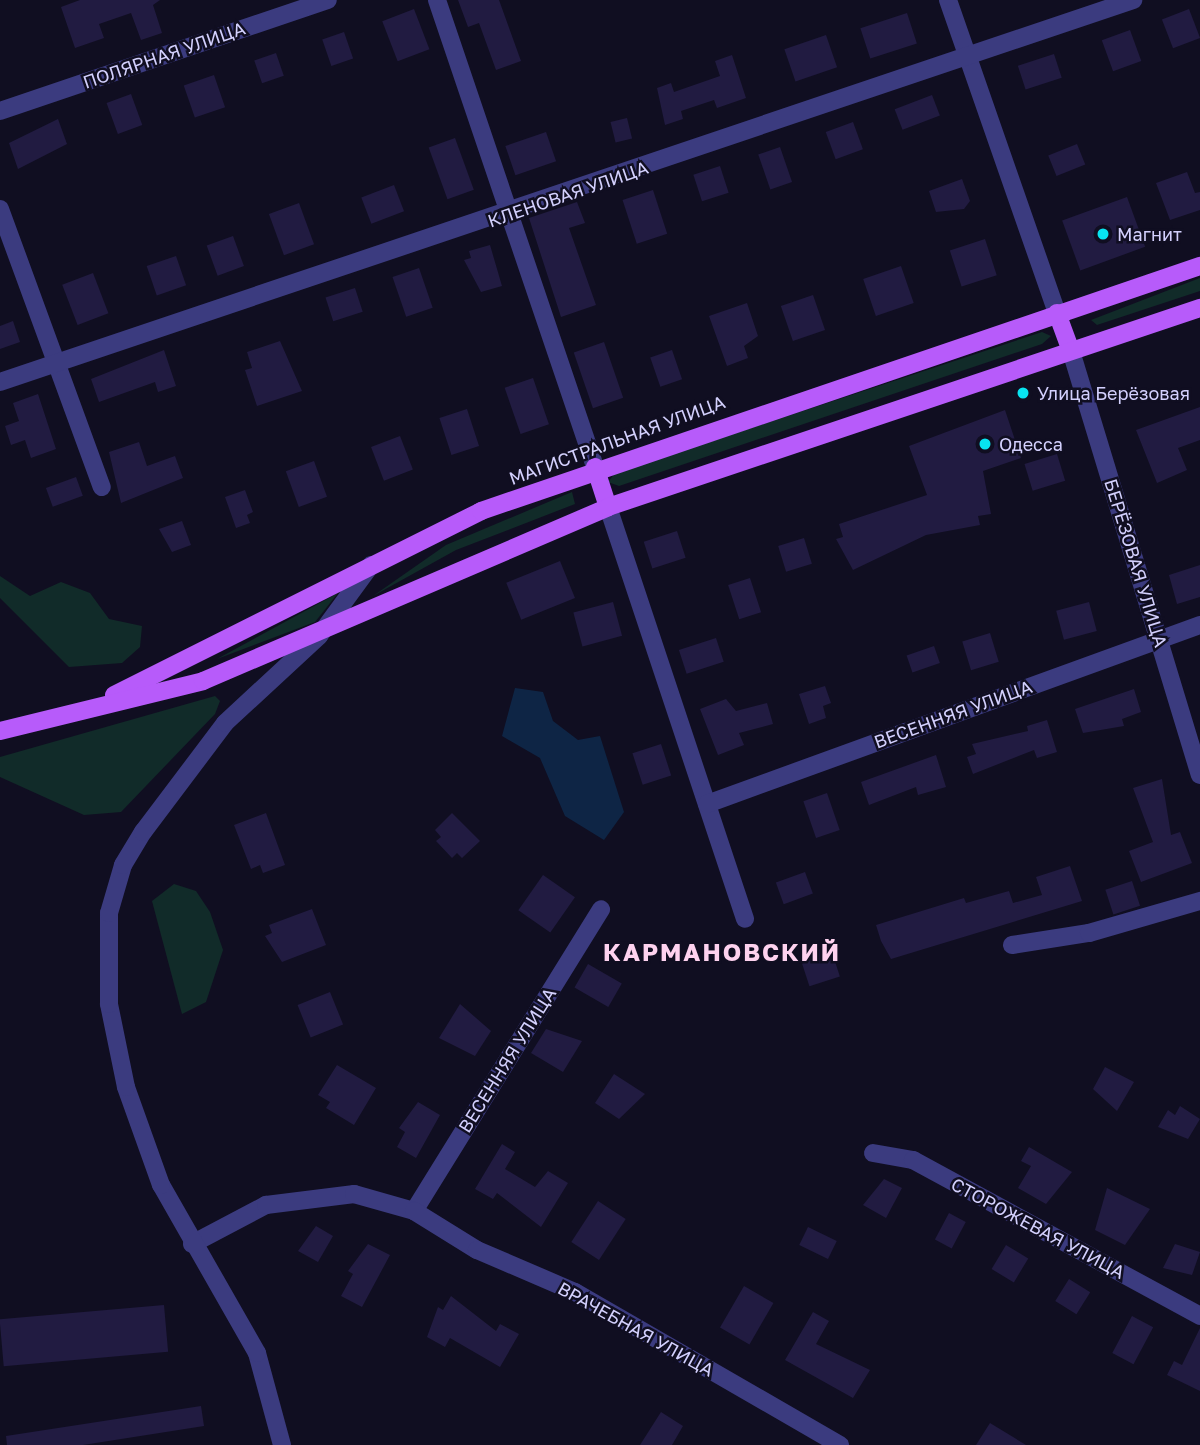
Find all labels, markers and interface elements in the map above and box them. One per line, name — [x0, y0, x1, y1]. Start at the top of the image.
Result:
street label: ПОЛЯРНАЯ УЛИЦА — [80, 17, 248, 93]
street label: КЛЕНОВАЯ УЛИЦА — [485, 156, 651, 232]
place label: Магнит — [1117, 223, 1182, 245]
marker: Магнит — [1095, 226, 1111, 242]
place label: Улица Берёзовая — [1037, 382, 1190, 404]
marker: Улица Берёзовая — [1015, 385, 1031, 401]
street label: МАГИСТРАЛЬНАЯ УЛИЦА — [506, 391, 728, 489]
place label: Одесса — [999, 433, 1063, 455]
marker: Одесса — [977, 436, 993, 452]
street label: БЕРЁЗОВАЯ УЛИЦА — [1100, 476, 1172, 650]
street label: ВЕСЕННЯЯ УЛИЦА — [871, 675, 1035, 753]
district label: КАРМАНОВСКИЙ — [604, 938, 840, 966]
street label: ВЕСЕННЯЯ УЛИЦА — [454, 984, 560, 1136]
street label: СТОРОЖЕВАЯ УЛИЦА — [948, 1173, 1128, 1283]
street label: ВРАЧЕБНАЯ УЛИЦА — [554, 1277, 718, 1381]

